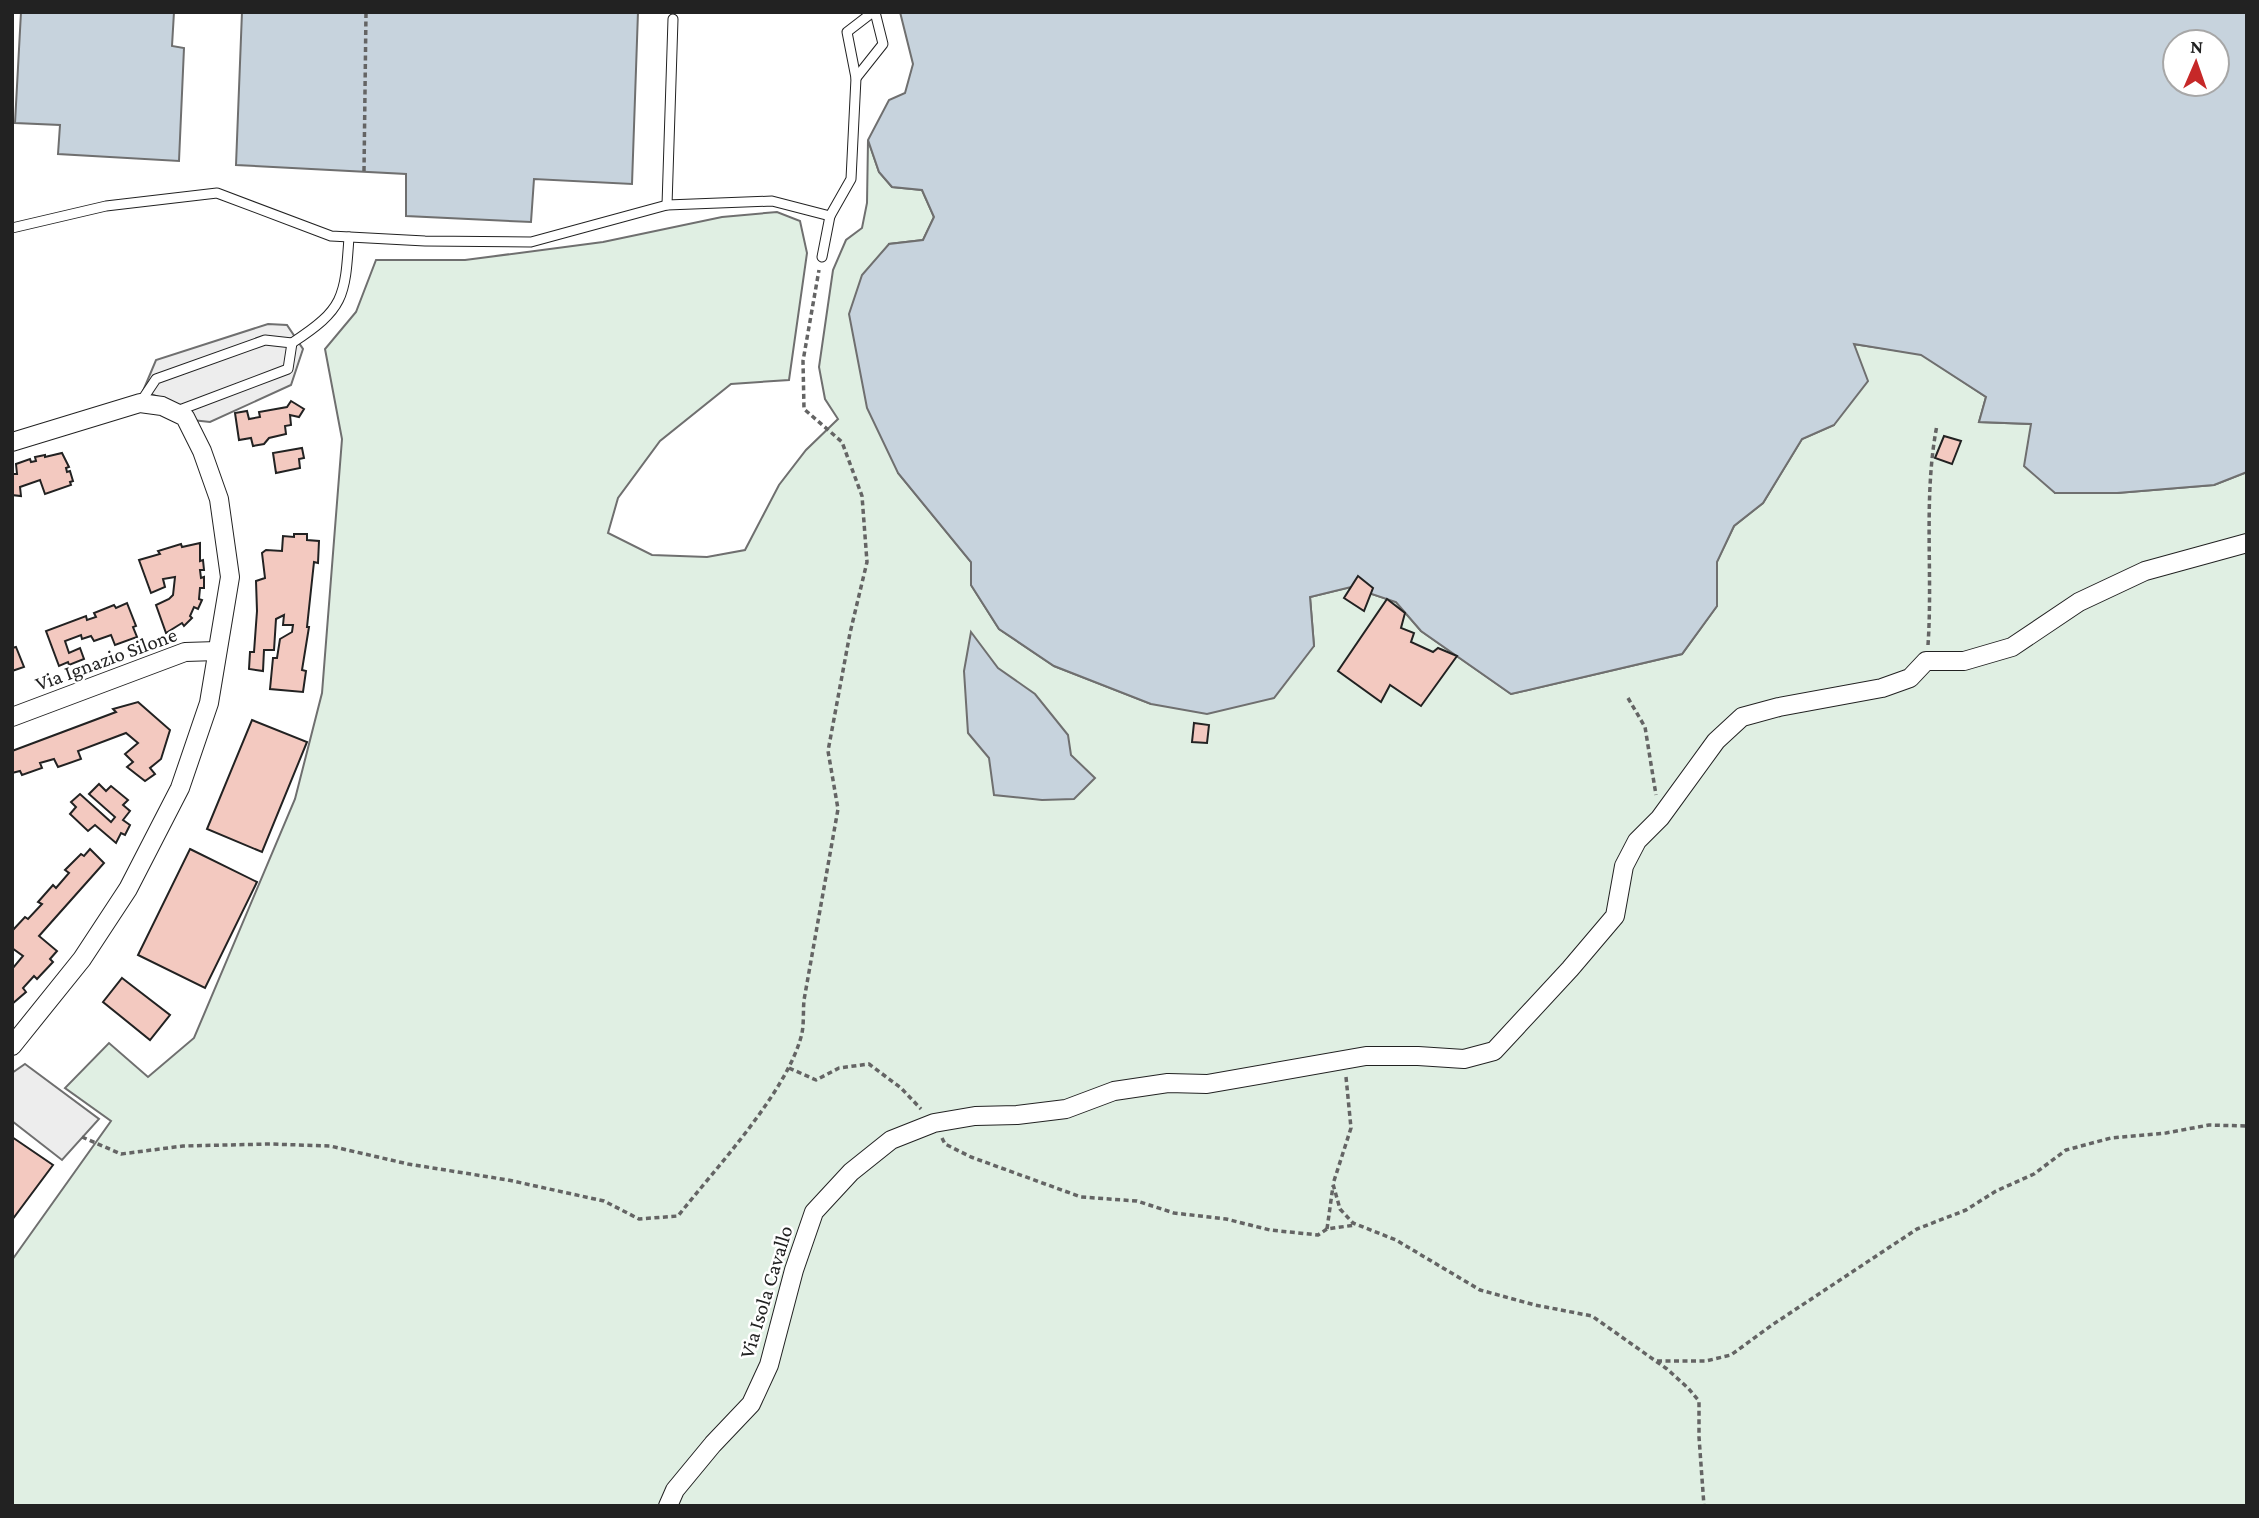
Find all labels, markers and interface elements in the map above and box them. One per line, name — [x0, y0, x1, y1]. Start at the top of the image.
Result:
north arrow — [2161, 28, 2231, 98]
text: N — [2190, 36, 2203, 57]
street label: Via Ignazio Silone — [32, 622, 180, 696]
street label: Via Isola Cavallo — [734, 1223, 798, 1361]

